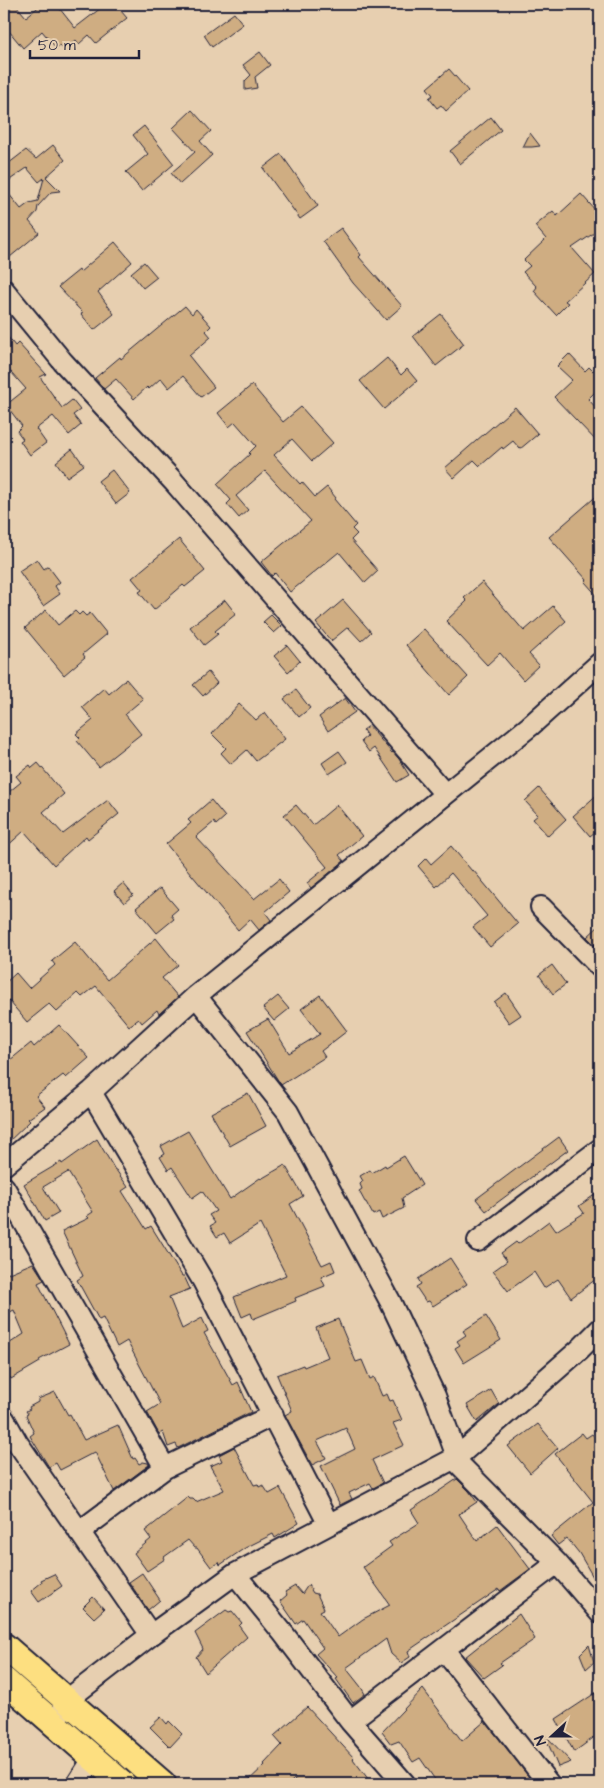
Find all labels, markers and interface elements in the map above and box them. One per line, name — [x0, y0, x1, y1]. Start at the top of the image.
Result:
scale bar — [30, 28, 139, 60]
text: 50 m — [38, 35, 76, 56]
north arrow — [526, 1710, 576, 1760]
text: N — [530, 1732, 552, 1748]

